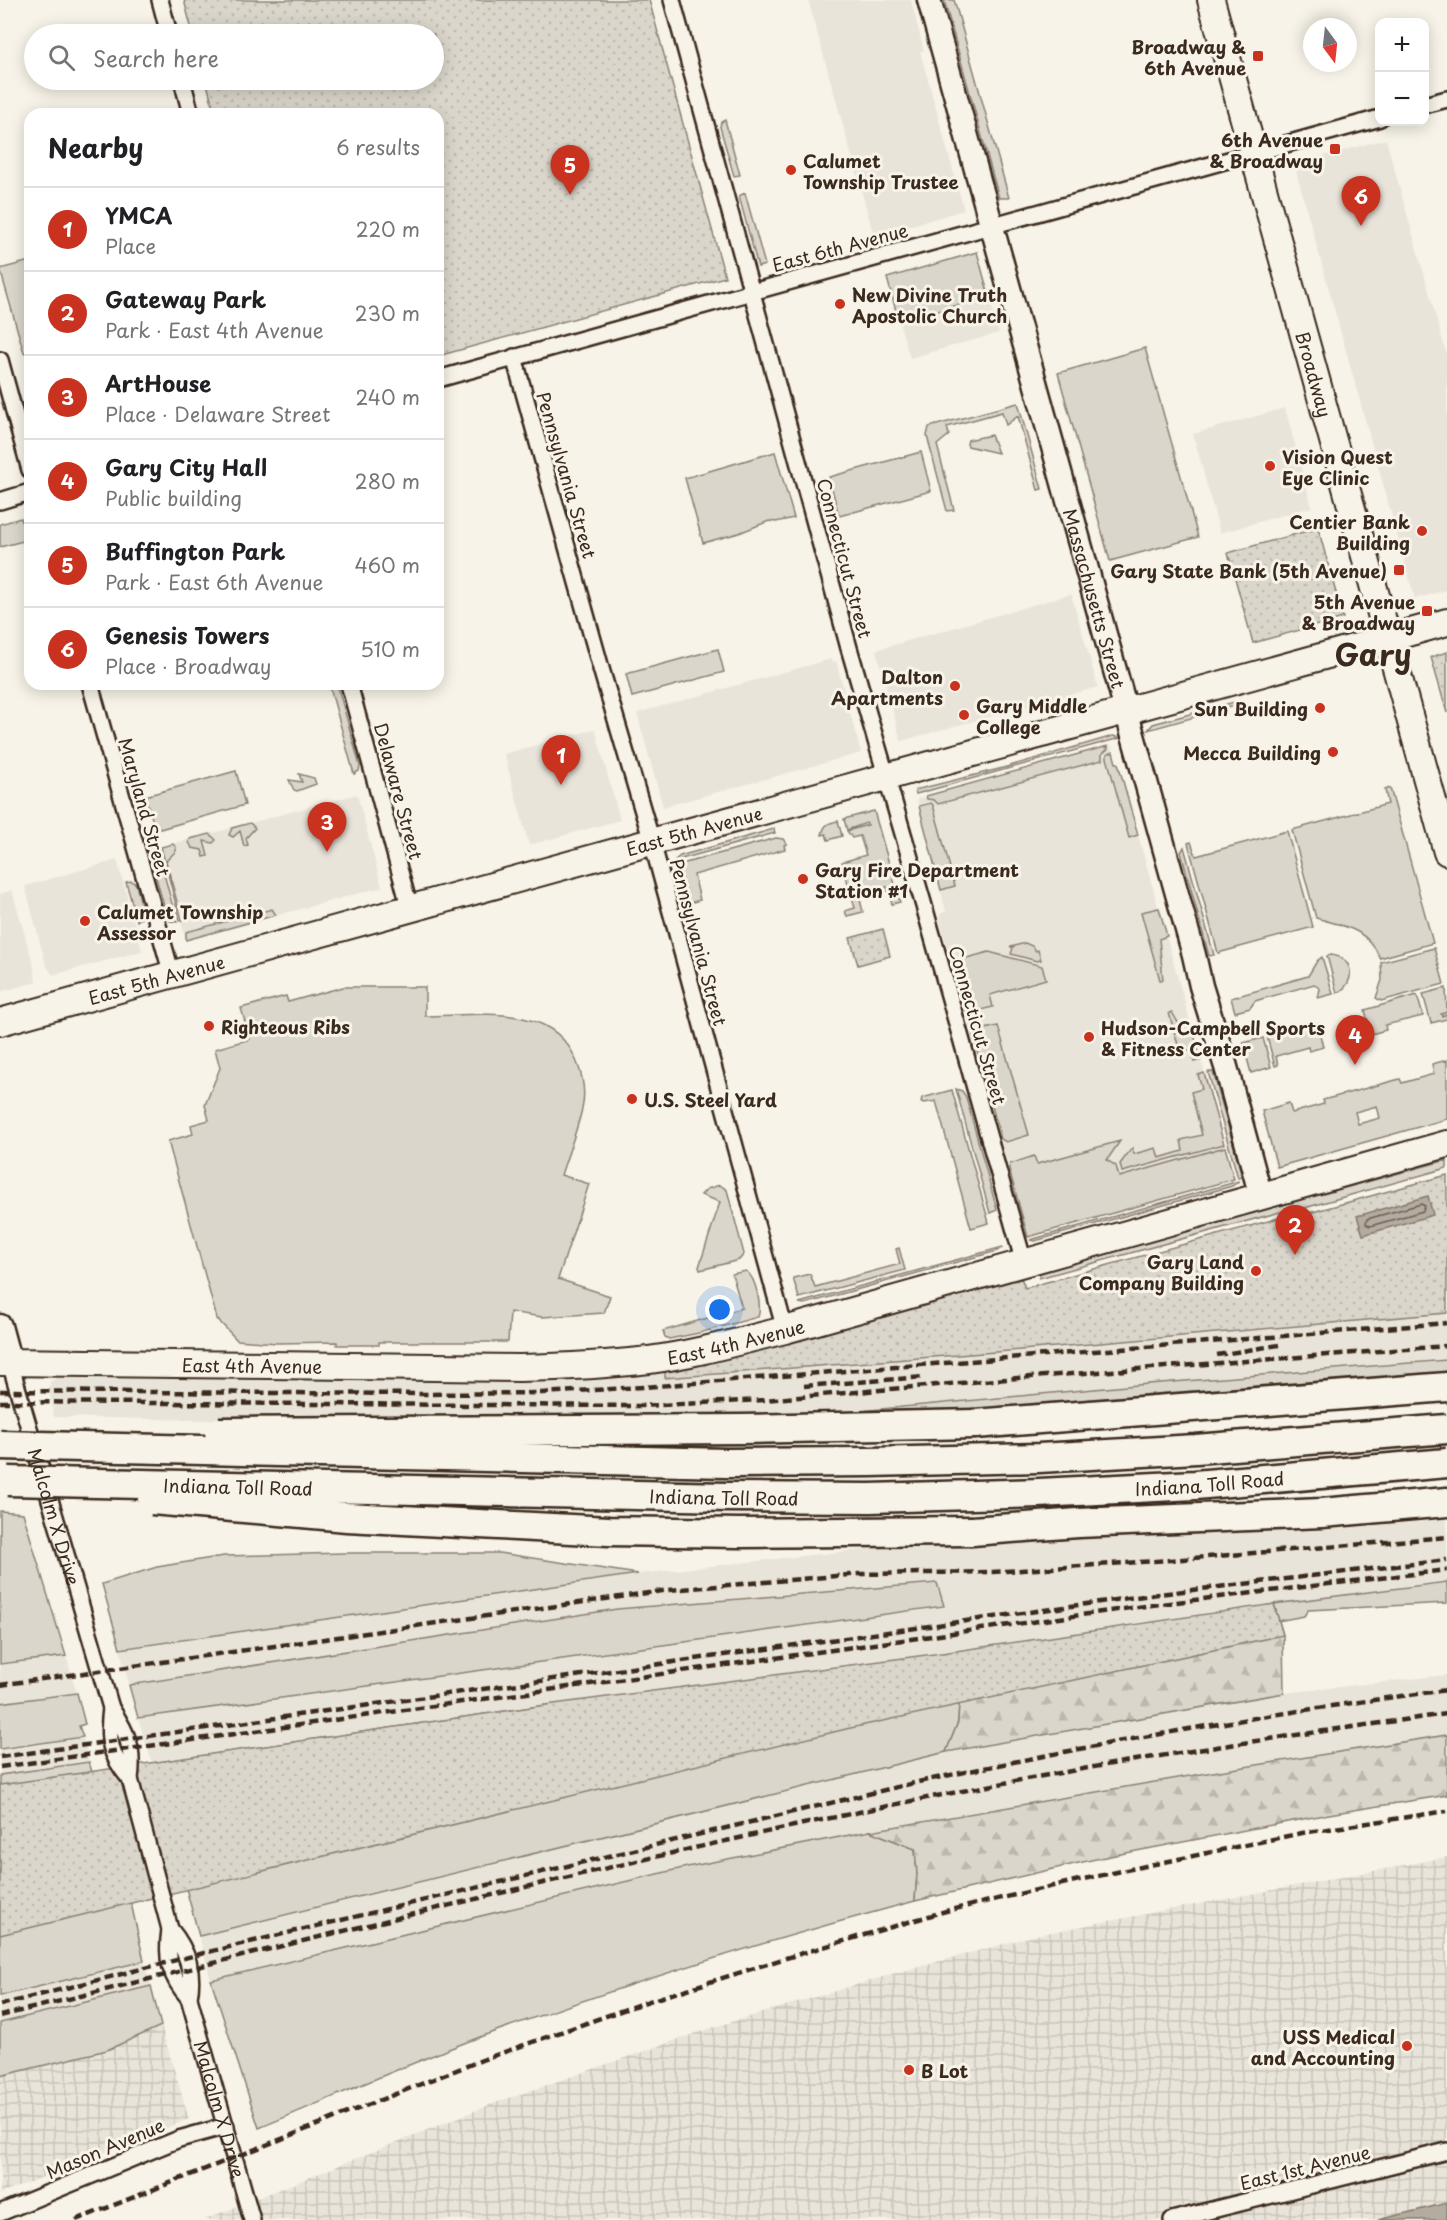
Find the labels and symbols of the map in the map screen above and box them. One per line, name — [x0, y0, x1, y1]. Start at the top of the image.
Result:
north arrow — [1303, 18, 1357, 72]
place label: Broadway & 6th Avenue — [1131, 33, 1246, 81]
marker: Broadway & 6th Avenue — [1251, 49, 1265, 63]
place label: 6th Avenue & Broadway — [1210, 126, 1323, 174]
marker: 6th Avenue & Broadway — [1328, 142, 1342, 156]
pin: 5 — [550, 146, 590, 195]
place label: Calumet Township Trustee — [803, 147, 959, 195]
marker: Calumet Township Trustee — [784, 163, 798, 177]
pin: 6 — [1342, 176, 1380, 226]
street label: East 6th Avenue — [769, 216, 911, 278]
place label: New Divine Truth Apostolic Church — [852, 281, 1007, 329]
marker: New Divine Truth Apostolic Church — [833, 297, 847, 311]
street label: Broadway — [1290, 328, 1339, 420]
street label: Pennsylvania Street — [530, 388, 604, 562]
place label: Vision Quest Eye Clinic — [1282, 443, 1393, 491]
marker: Vision Quest Eye Clinic — [1263, 459, 1277, 473]
street label: Connecticut Street — [811, 475, 879, 641]
street label: Massachusetts Street — [1057, 505, 1133, 691]
place label: Centier Bank Building — [1289, 508, 1410, 556]
marker: Centier Bank Building — [1415, 524, 1429, 538]
place label: Gary State Bank (5th Avenue) — [1110, 557, 1387, 584]
marker: Gary State Bank (5th Avenue) — [1392, 563, 1406, 577]
place label: 5th Avenue & Broadway — [1302, 588, 1415, 636]
marker: 5th Avenue & Broadway — [1420, 604, 1434, 618]
district label: Gary — [1335, 631, 1411, 676]
place label: Dalton Apartments — [831, 663, 943, 711]
marker: Dalton Apartments — [948, 679, 962, 693]
place label: Gary Middle College — [976, 692, 1087, 740]
place label: Sun Building — [1194, 695, 1308, 722]
marker: Sun Building — [1313, 701, 1327, 715]
marker: Gary Middle College — [957, 708, 971, 722]
street label: Delaware Street — [368, 720, 430, 862]
street label: Maryland Street — [112, 735, 178, 879]
pin: 1 — [542, 736, 580, 785]
place label: Mecca Building — [1183, 739, 1321, 766]
marker: Mecca Building — [1326, 745, 1340, 759]
street label: East 5th Avenue — [623, 798, 765, 862]
pin: 3 — [308, 802, 346, 852]
street label: Pennsylvania Street — [664, 855, 734, 1029]
place label: Gary Fire Department Station #1 — [815, 856, 1019, 904]
marker: Gary Fire Department Station #1 — [796, 872, 810, 886]
place label: Calumet Township Assessor — [96, 898, 263, 946]
marker: Calumet Township Assessor — [78, 914, 92, 928]
street label: Connecticut Street — [942, 942, 1014, 1108]
street label: East 5th Avenue — [85, 947, 227, 1011]
place label: Righteous Ribs — [221, 1013, 350, 1040]
place label: Hudson-Campbell Sports & Fitness Center — [1101, 1014, 1325, 1062]
pin: 4 — [1336, 1016, 1374, 1065]
marker: Righteous Ribs — [202, 1019, 216, 1033]
marker: Hudson-Campbell Sports & Fitness Center — [1082, 1030, 1096, 1044]
place label: U.S. Steel Yard — [644, 1086, 777, 1113]
marker: U.S. Steel Yard — [625, 1092, 639, 1106]
pin: 2 — [1276, 1206, 1314, 1255]
place label: Gary Land Company Building — [1079, 1248, 1244, 1296]
marker: Gary Land Company Building — [1249, 1264, 1263, 1278]
your location — [705, 1295, 734, 1324]
street label: East 4th Avenue — [665, 1312, 808, 1371]
street label: East 4th Avenue — [182, 1351, 323, 1379]
street label: Malcolm X Drive — [22, 1445, 88, 1588]
street label: Indiana Toll Road — [1134, 1464, 1285, 1502]
street label: Indiana Toll Road — [163, 1471, 313, 1501]
street label: Indiana Toll Road — [649, 1482, 799, 1511]
place label: USS Medical and Accounting — [1251, 2023, 1395, 2071]
street label: Malcolm X Drive — [188, 2037, 253, 2181]
marker: USS Medical and Accounting — [1400, 2039, 1414, 2053]
place label: B Lot — [921, 2057, 969, 2084]
marker: B Lot — [902, 2063, 916, 2077]
street label: Mason Avenue — [42, 2111, 169, 2185]
street label: East 1st Avenue — [1237, 2138, 1373, 2196]

